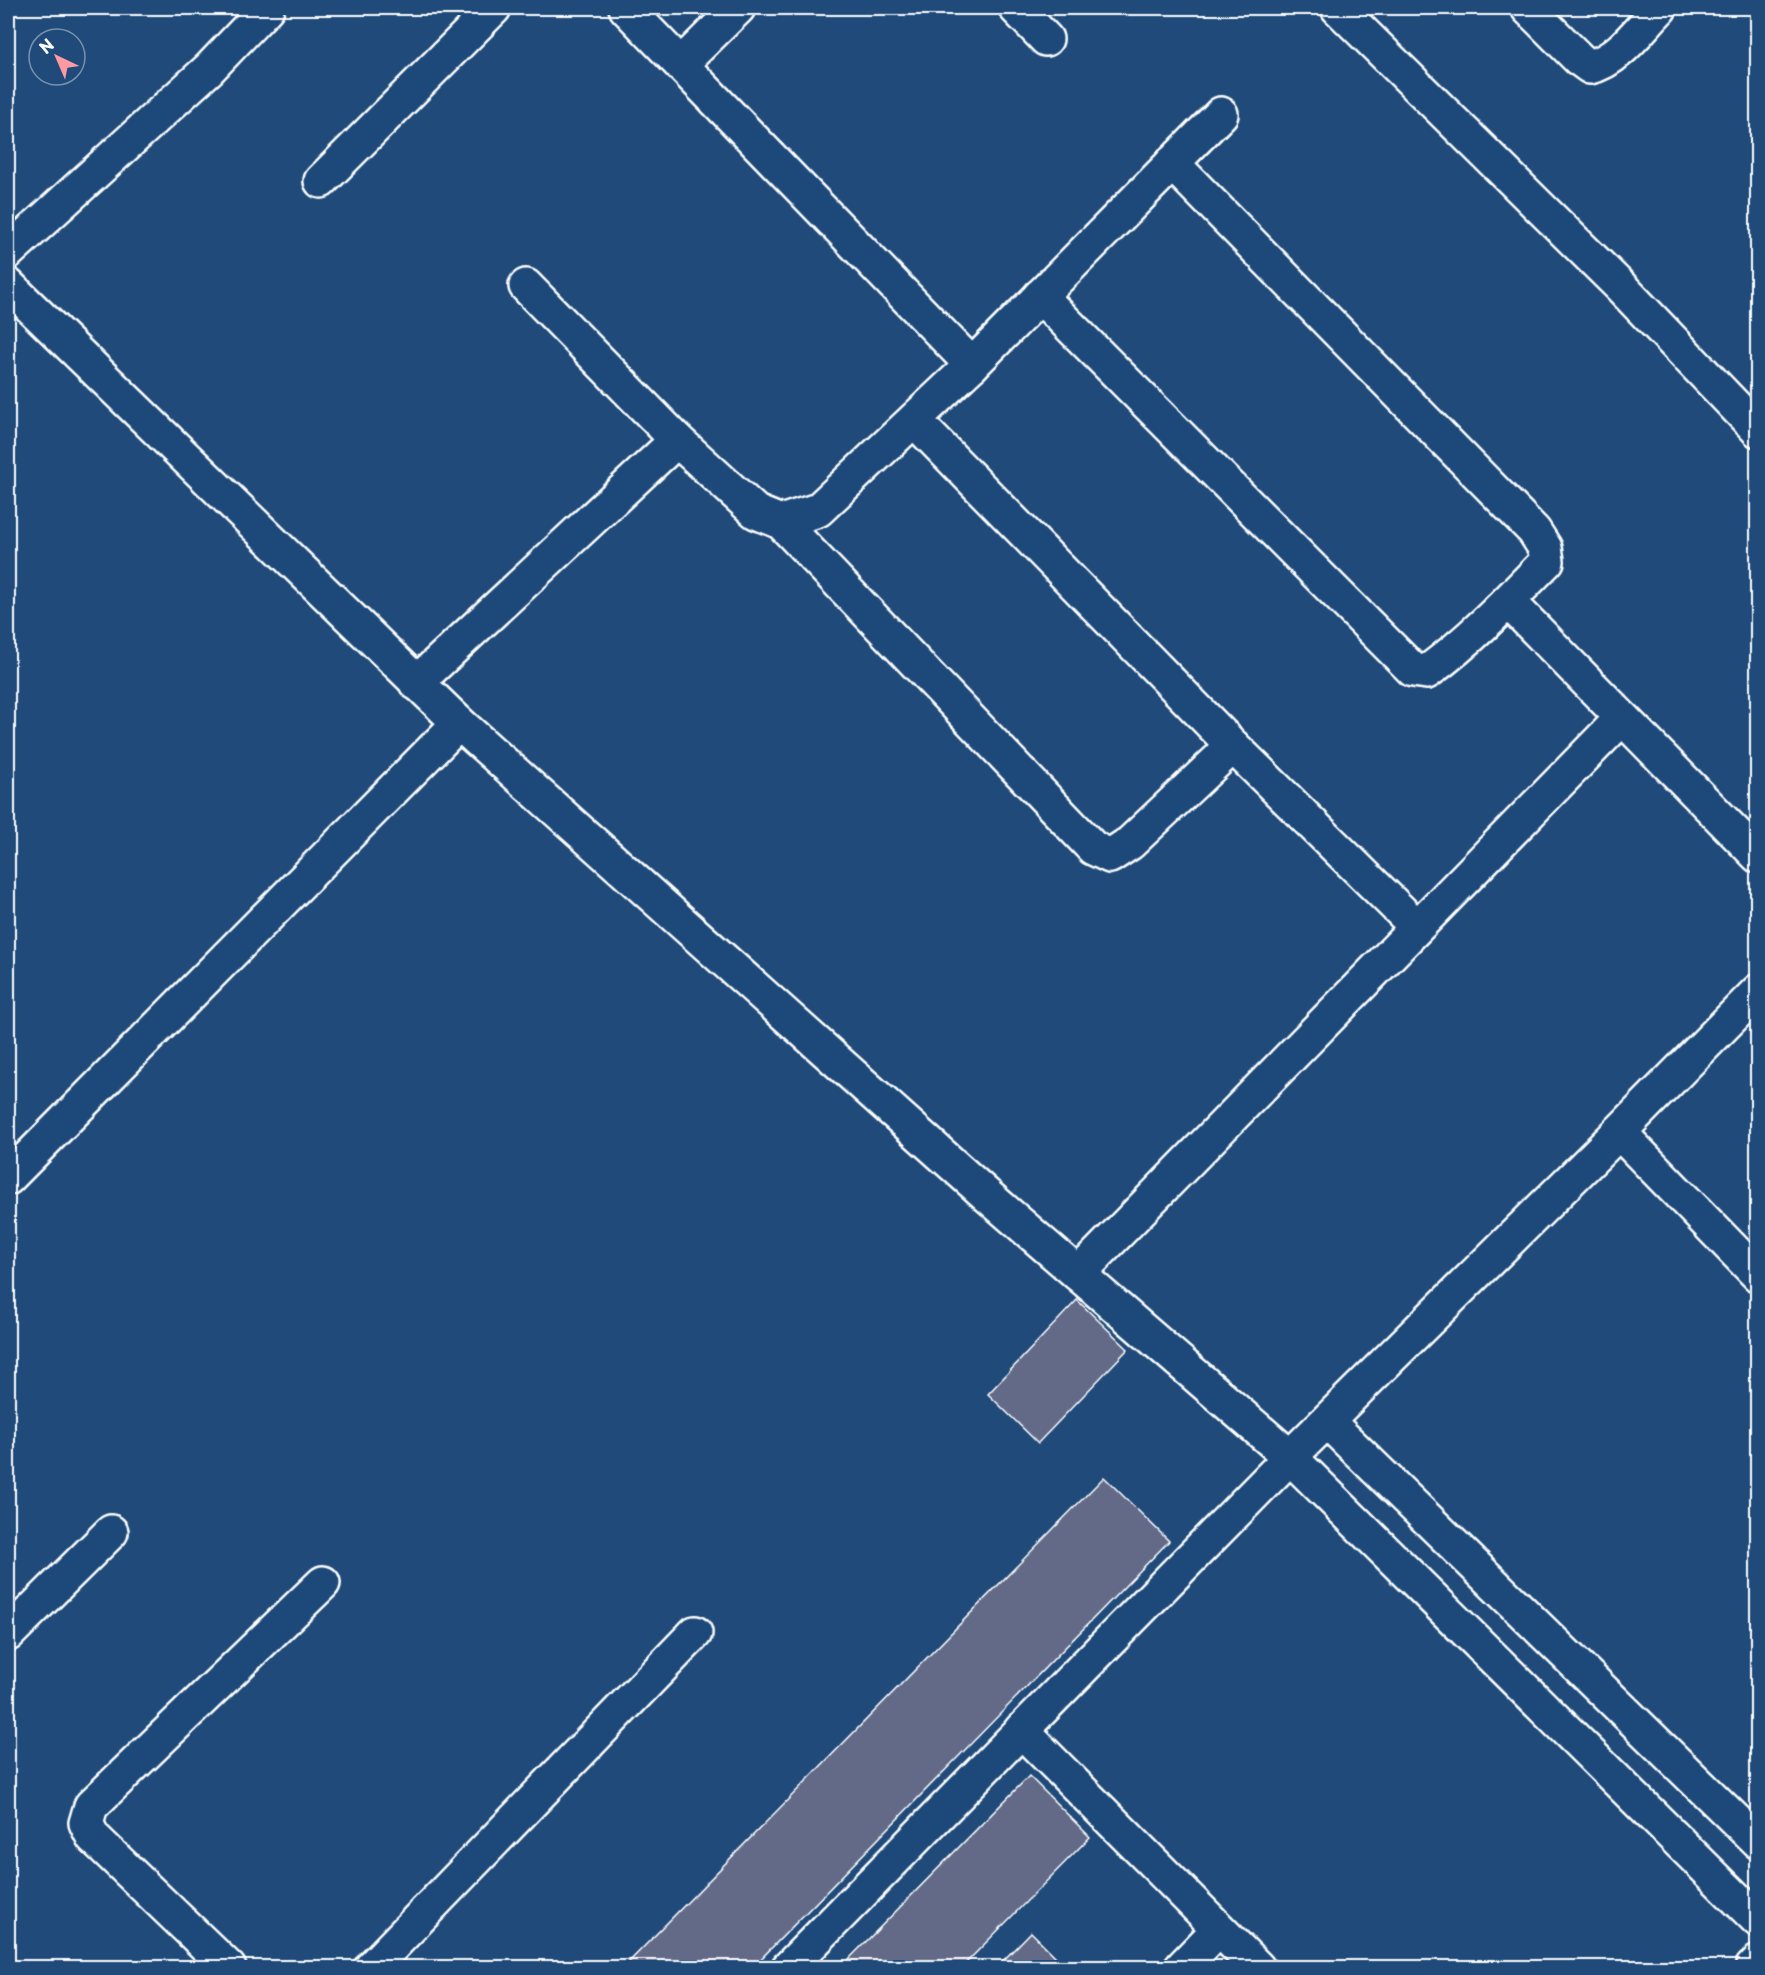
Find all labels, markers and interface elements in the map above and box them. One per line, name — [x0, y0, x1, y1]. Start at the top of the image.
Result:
north arrow — [27, 27, 87, 87]
text: N — [33, 32, 59, 59]

